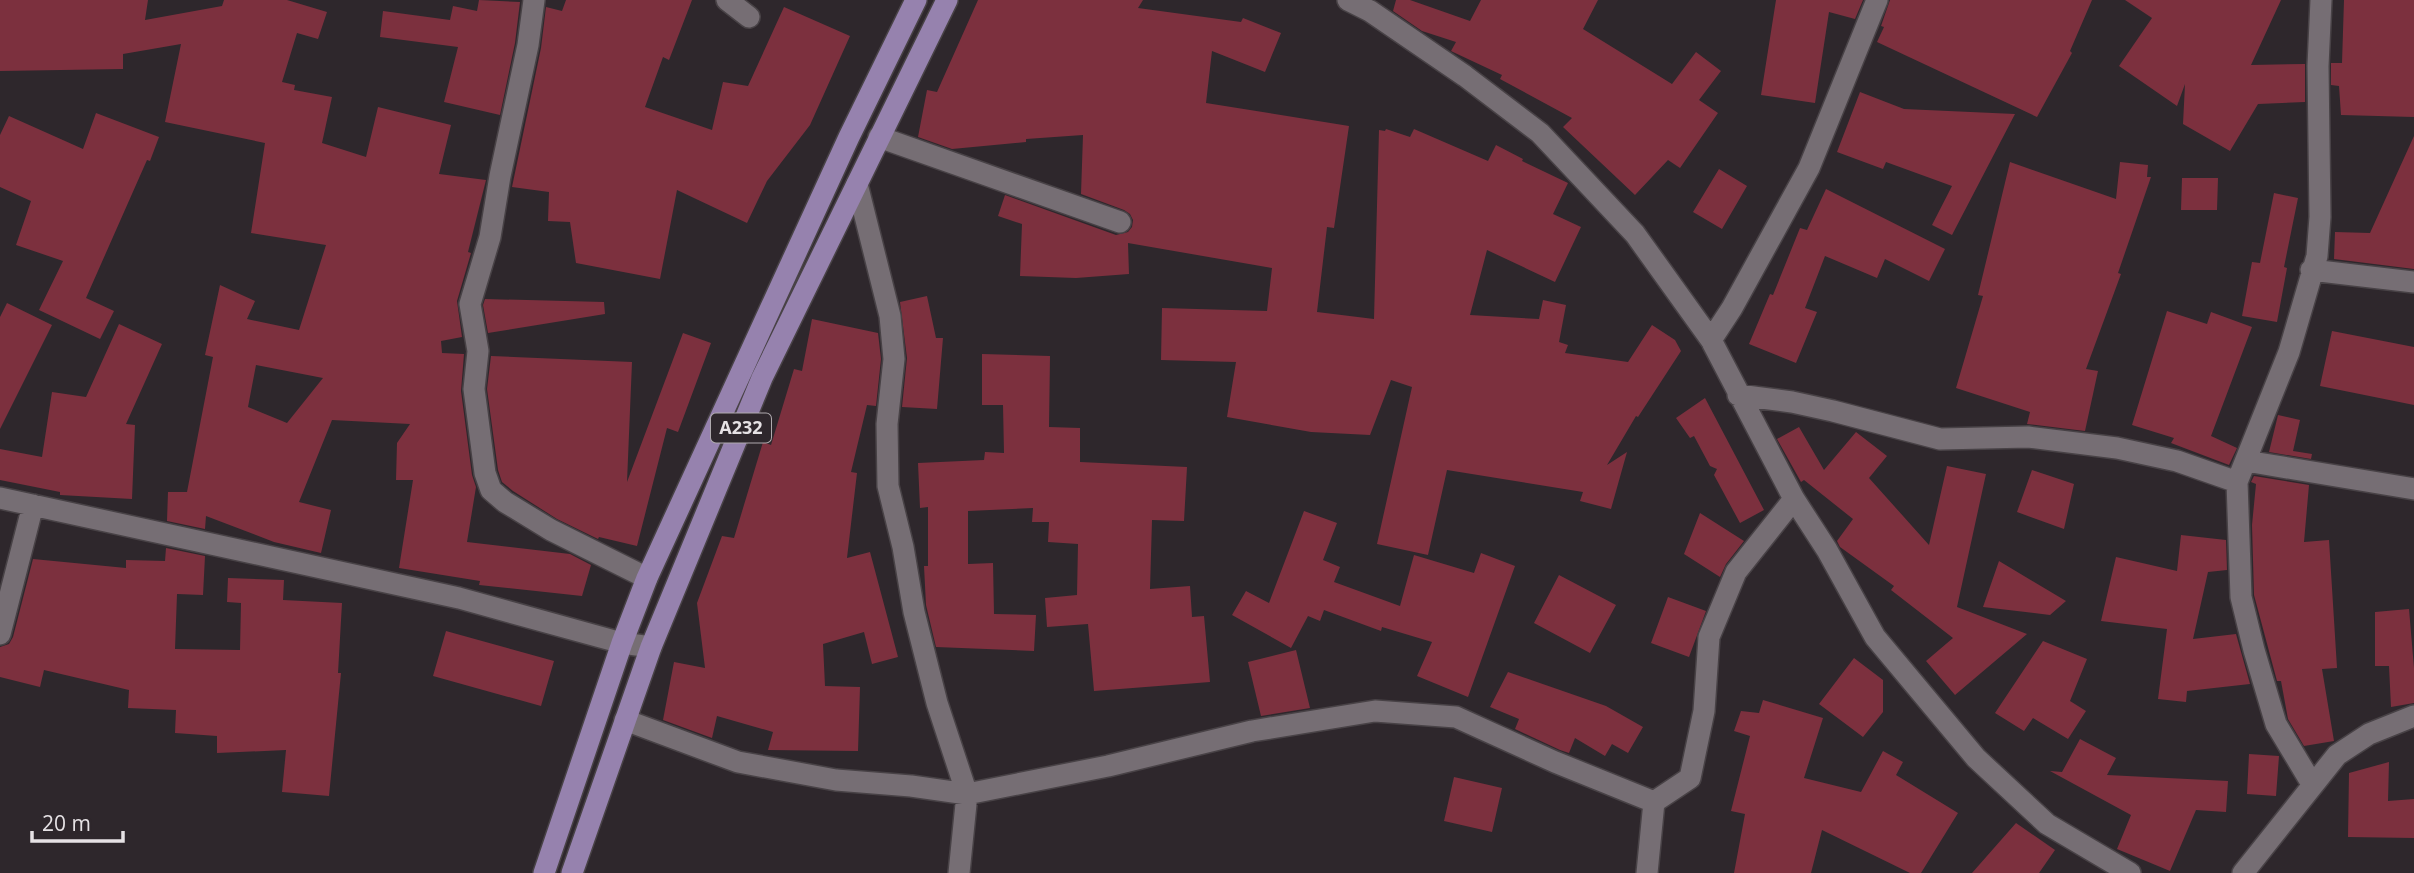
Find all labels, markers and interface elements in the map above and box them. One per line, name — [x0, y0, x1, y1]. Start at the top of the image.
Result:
road number: A232 — [711, 414, 771, 442]
scale bar — [32, 800, 122, 844]
text: 20 m — [42, 809, 91, 837]

